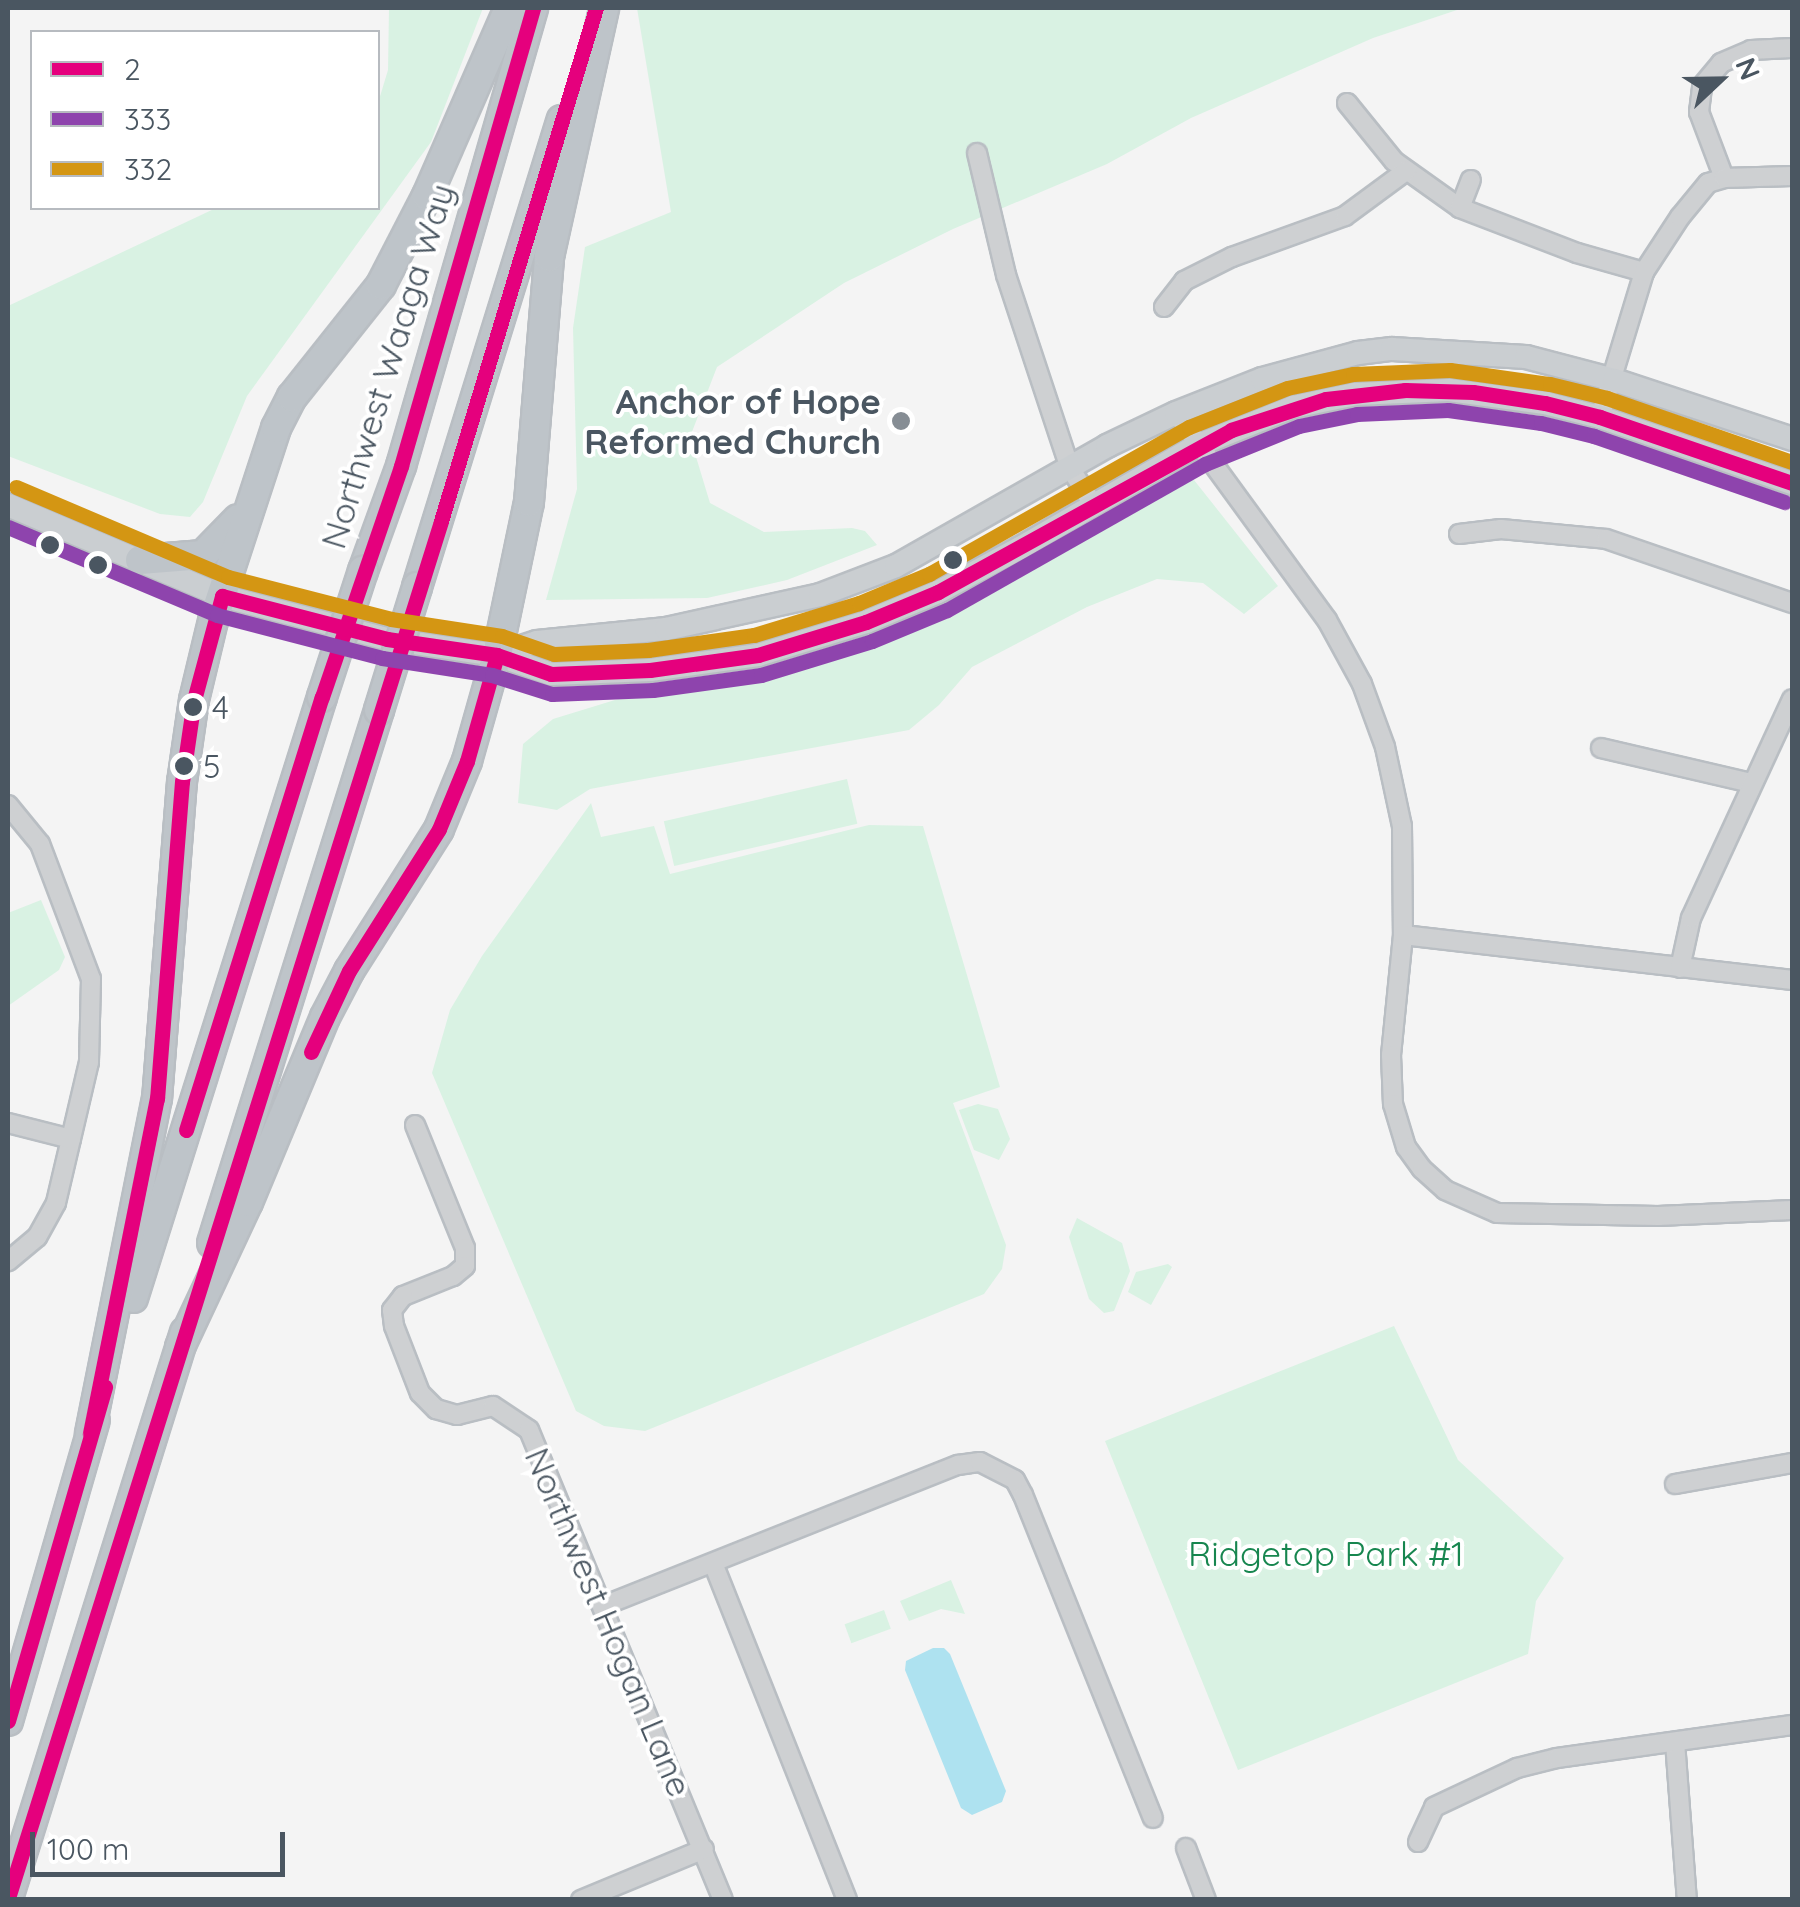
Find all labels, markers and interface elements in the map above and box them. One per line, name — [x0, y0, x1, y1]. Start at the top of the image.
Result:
legend — [30, 30, 380, 210]
north arrow — [1670, 30, 1770, 130]
text: 2 — [124, 50, 141, 88]
text: N — [1728, 52, 1768, 85]
text: 333 — [124, 100, 171, 138]
text: 332 — [124, 150, 172, 188]
street label: Northwest Waaga Way — [312, 179, 462, 553]
place label: Anchor of Hope Reformed Church — [584, 380, 881, 462]
marker: Anchor of Hope Reformed Church — [890, 410, 912, 432]
unlabelled marker — [40, 535, 60, 555]
unlabelled marker — [943, 550, 963, 570]
unlabelled marker — [88, 555, 108, 575]
place label: 4 — [212, 688, 229, 726]
marker: 4 — [183, 697, 203, 717]
place label: 5 — [203, 747, 220, 785]
marker: 5 — [174, 756, 194, 776]
street label: Northwest Hogan Lane — [516, 1441, 702, 1803]
park label: Ridgetop Park #1 — [1188, 1532, 1464, 1574]
scale bar — [35, 1812, 290, 1874]
text: 100 m — [47, 1830, 129, 1868]

